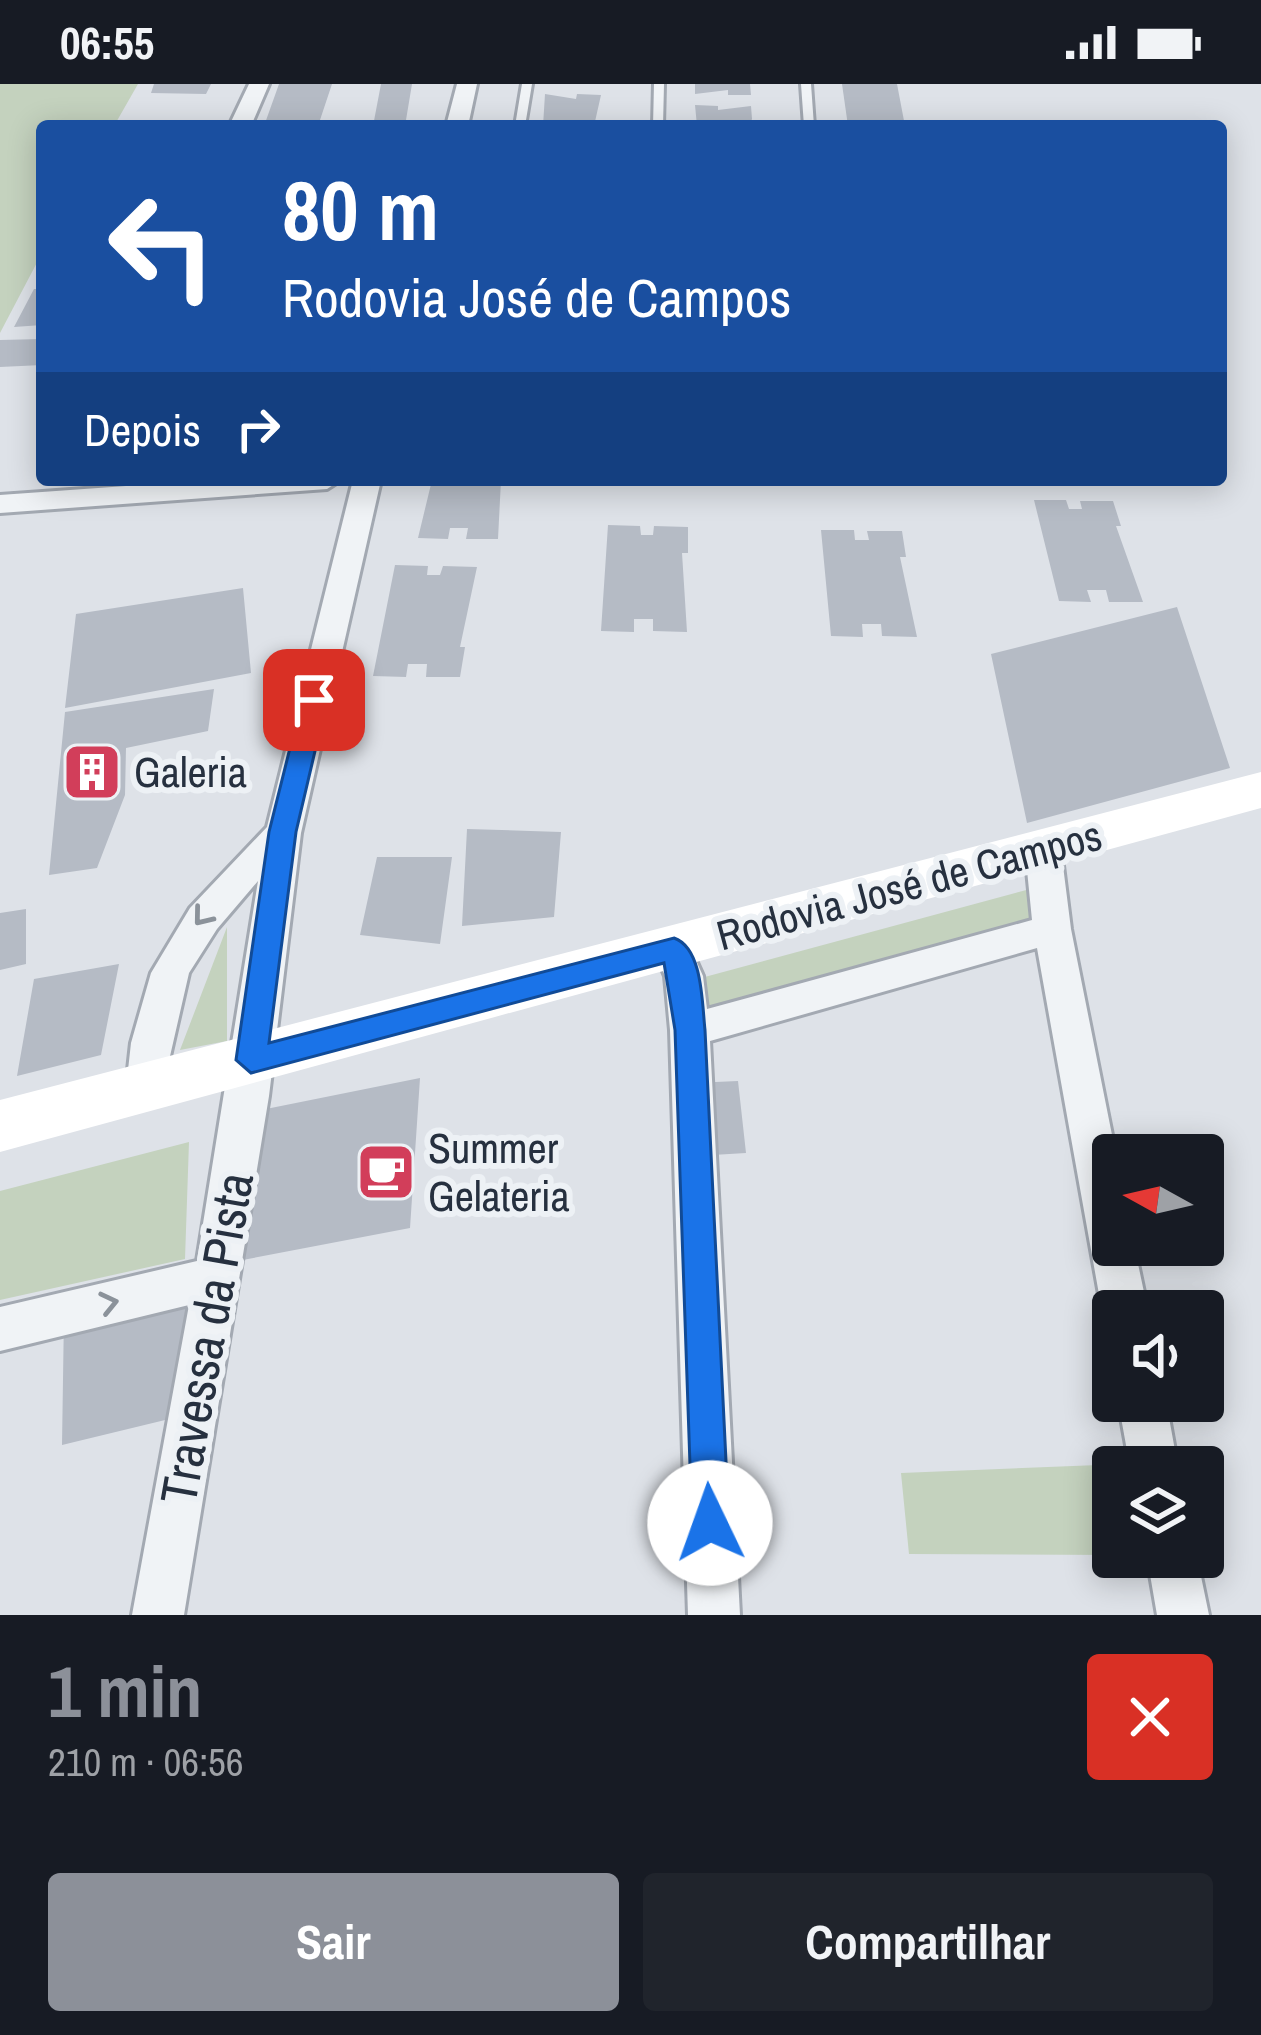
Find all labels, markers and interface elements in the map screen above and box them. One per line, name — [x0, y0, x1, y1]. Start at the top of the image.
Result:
text: 06:55 — [60, 12, 154, 73]
text: 80 m — [282, 153, 439, 266]
icon: left — [84, 168, 240, 324]
text: Rodovia José de Campos — [282, 261, 792, 334]
icon: right — [225, 396, 291, 462]
text: Depois — [84, 399, 201, 460]
pin — [263, 649, 365, 751]
icon: arrive — [281, 667, 347, 733]
building icon: Galeria — [61, 741, 123, 803]
place label: Galeria — [134, 744, 247, 800]
street label: Rodovia José de Campos — [710, 807, 1108, 963]
one-way arrow — [195, 903, 216, 925]
place label: Summer Gelateria — [428, 1120, 570, 1224]
north arrow — [1092, 1134, 1224, 1266]
map controls — [1092, 1134, 1224, 1578]
cafe icon: Summer Gelateria — [355, 1141, 417, 1203]
street label: Travessa da Pista — [143, 1167, 269, 1509]
button: sound — [1092, 1290, 1224, 1422]
one-way arrow — [98, 1292, 119, 1317]
button: layers — [1092, 1446, 1224, 1578]
position arrow — [647, 1460, 773, 1586]
text: 1 min — [48, 1642, 202, 1739]
button: close — [1087, 1654, 1213, 1780]
text: 210 m · 06:56 — [48, 1736, 244, 1788]
button: Sair — [48, 1873, 619, 2011]
button: Compartilhar — [643, 1873, 1213, 2011]

